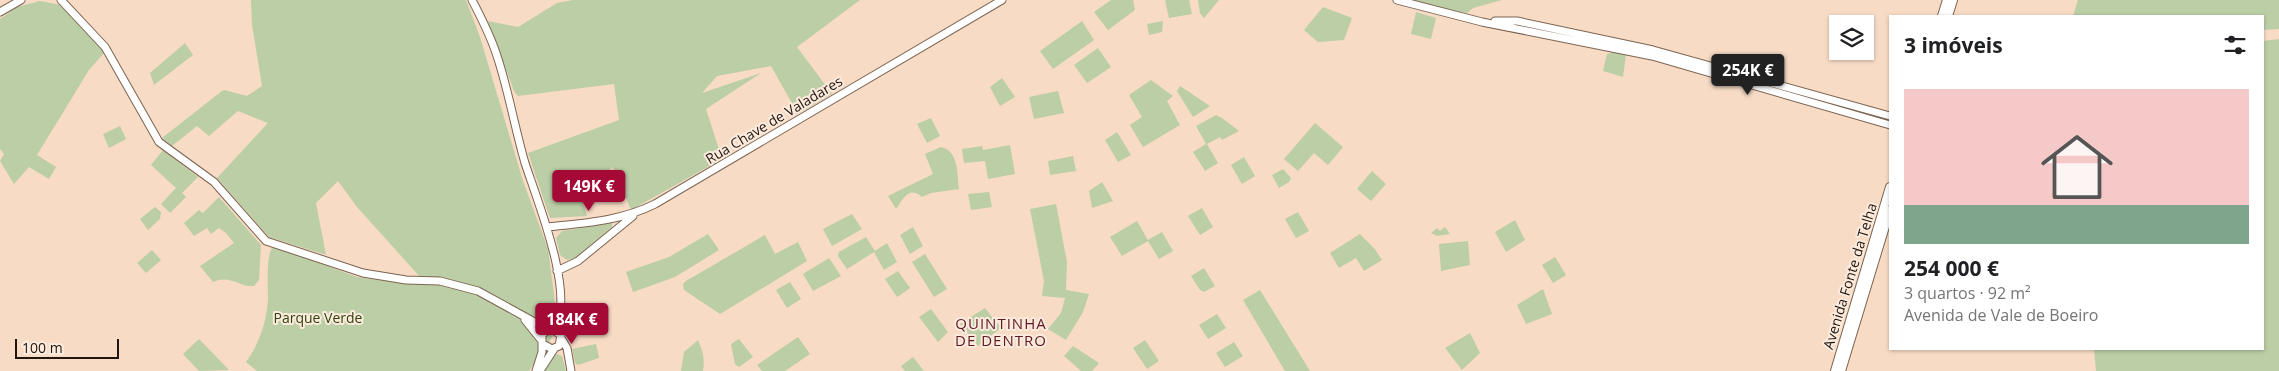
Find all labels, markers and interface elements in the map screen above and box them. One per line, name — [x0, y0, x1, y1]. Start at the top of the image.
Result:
map controls — [1829, 15, 1874, 60]
button: layers — [1829, 15, 1874, 60]
text: 3 imóveis — [1904, 31, 2003, 59]
icon: filters — [2221, 31, 2249, 59]
pin: 254K € — [1707, 54, 1789, 96]
text: 254K € — [1722, 59, 1774, 81]
street label: Rua Chave de Valadares — [702, 71, 846, 168]
icon: home — [2032, 122, 2122, 212]
pin: 149K € — [548, 170, 630, 212]
text: 149K € — [563, 175, 615, 197]
street label: Avenida Fonte da Telha — [1818, 200, 1881, 351]
text: 254 000 € — [1904, 254, 1999, 282]
text: 3 quartos · 92 m² — [1904, 282, 2031, 304]
pin: 184K € — [531, 302, 613, 345]
text: Avenida de Vale de Boeiro — [1904, 304, 2098, 326]
park label: Parque Verde — [274, 308, 363, 327]
text: 184K € — [546, 308, 598, 330]
district label: QUINTINHA DE DENTRO — [955, 313, 1047, 350]
scale bar — [15, 336, 119, 359]
text: 100 m — [22, 338, 63, 357]

